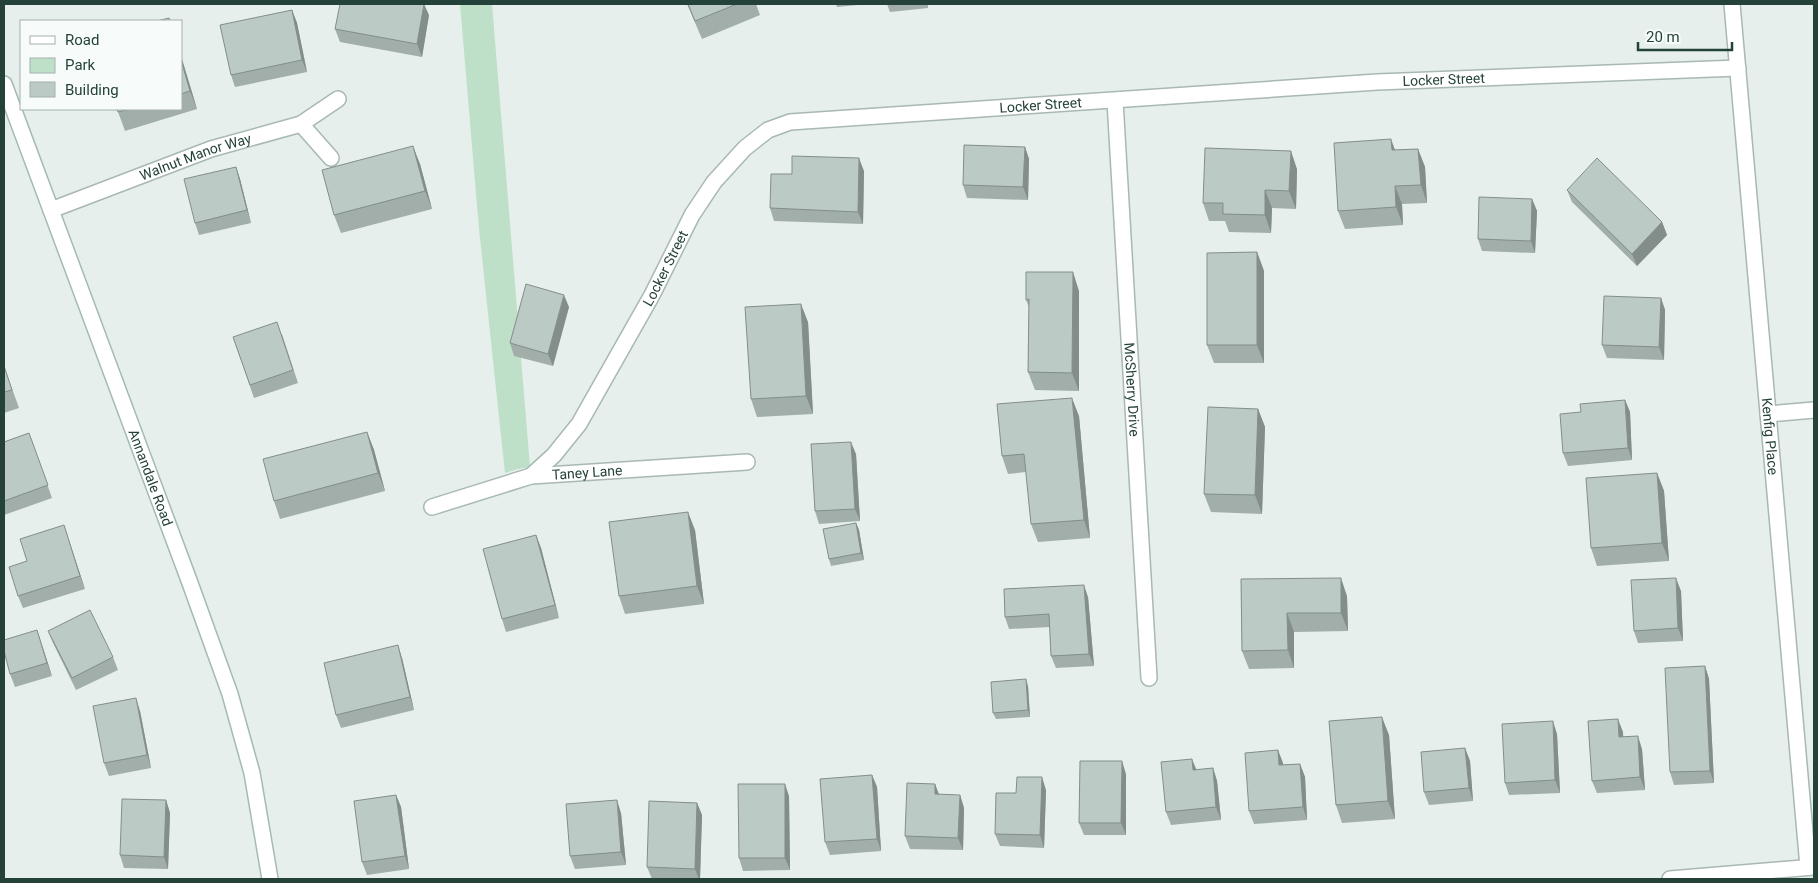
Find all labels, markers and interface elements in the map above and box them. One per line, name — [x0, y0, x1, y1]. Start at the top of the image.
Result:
legend — [20, 20, 182, 110]
scale bar — [1638, 20, 1732, 52]
text: 20 m — [1646, 28, 1680, 46]
text: Road — [65, 31, 99, 49]
text: Park — [65, 56, 96, 74]
street label: Locker Street — [1402, 70, 1486, 89]
text: Building — [65, 81, 119, 99]
street label: Locker Street — [999, 94, 1083, 116]
street label: Walnut Manor Way — [137, 130, 253, 183]
street label: Locker Street — [639, 228, 691, 309]
street label: McSherry Drive — [1121, 342, 1143, 437]
street label: Kenfig Place — [1759, 397, 1781, 476]
street label: Annandale Road — [125, 427, 176, 528]
street label: Taney Lane — [551, 462, 623, 483]

